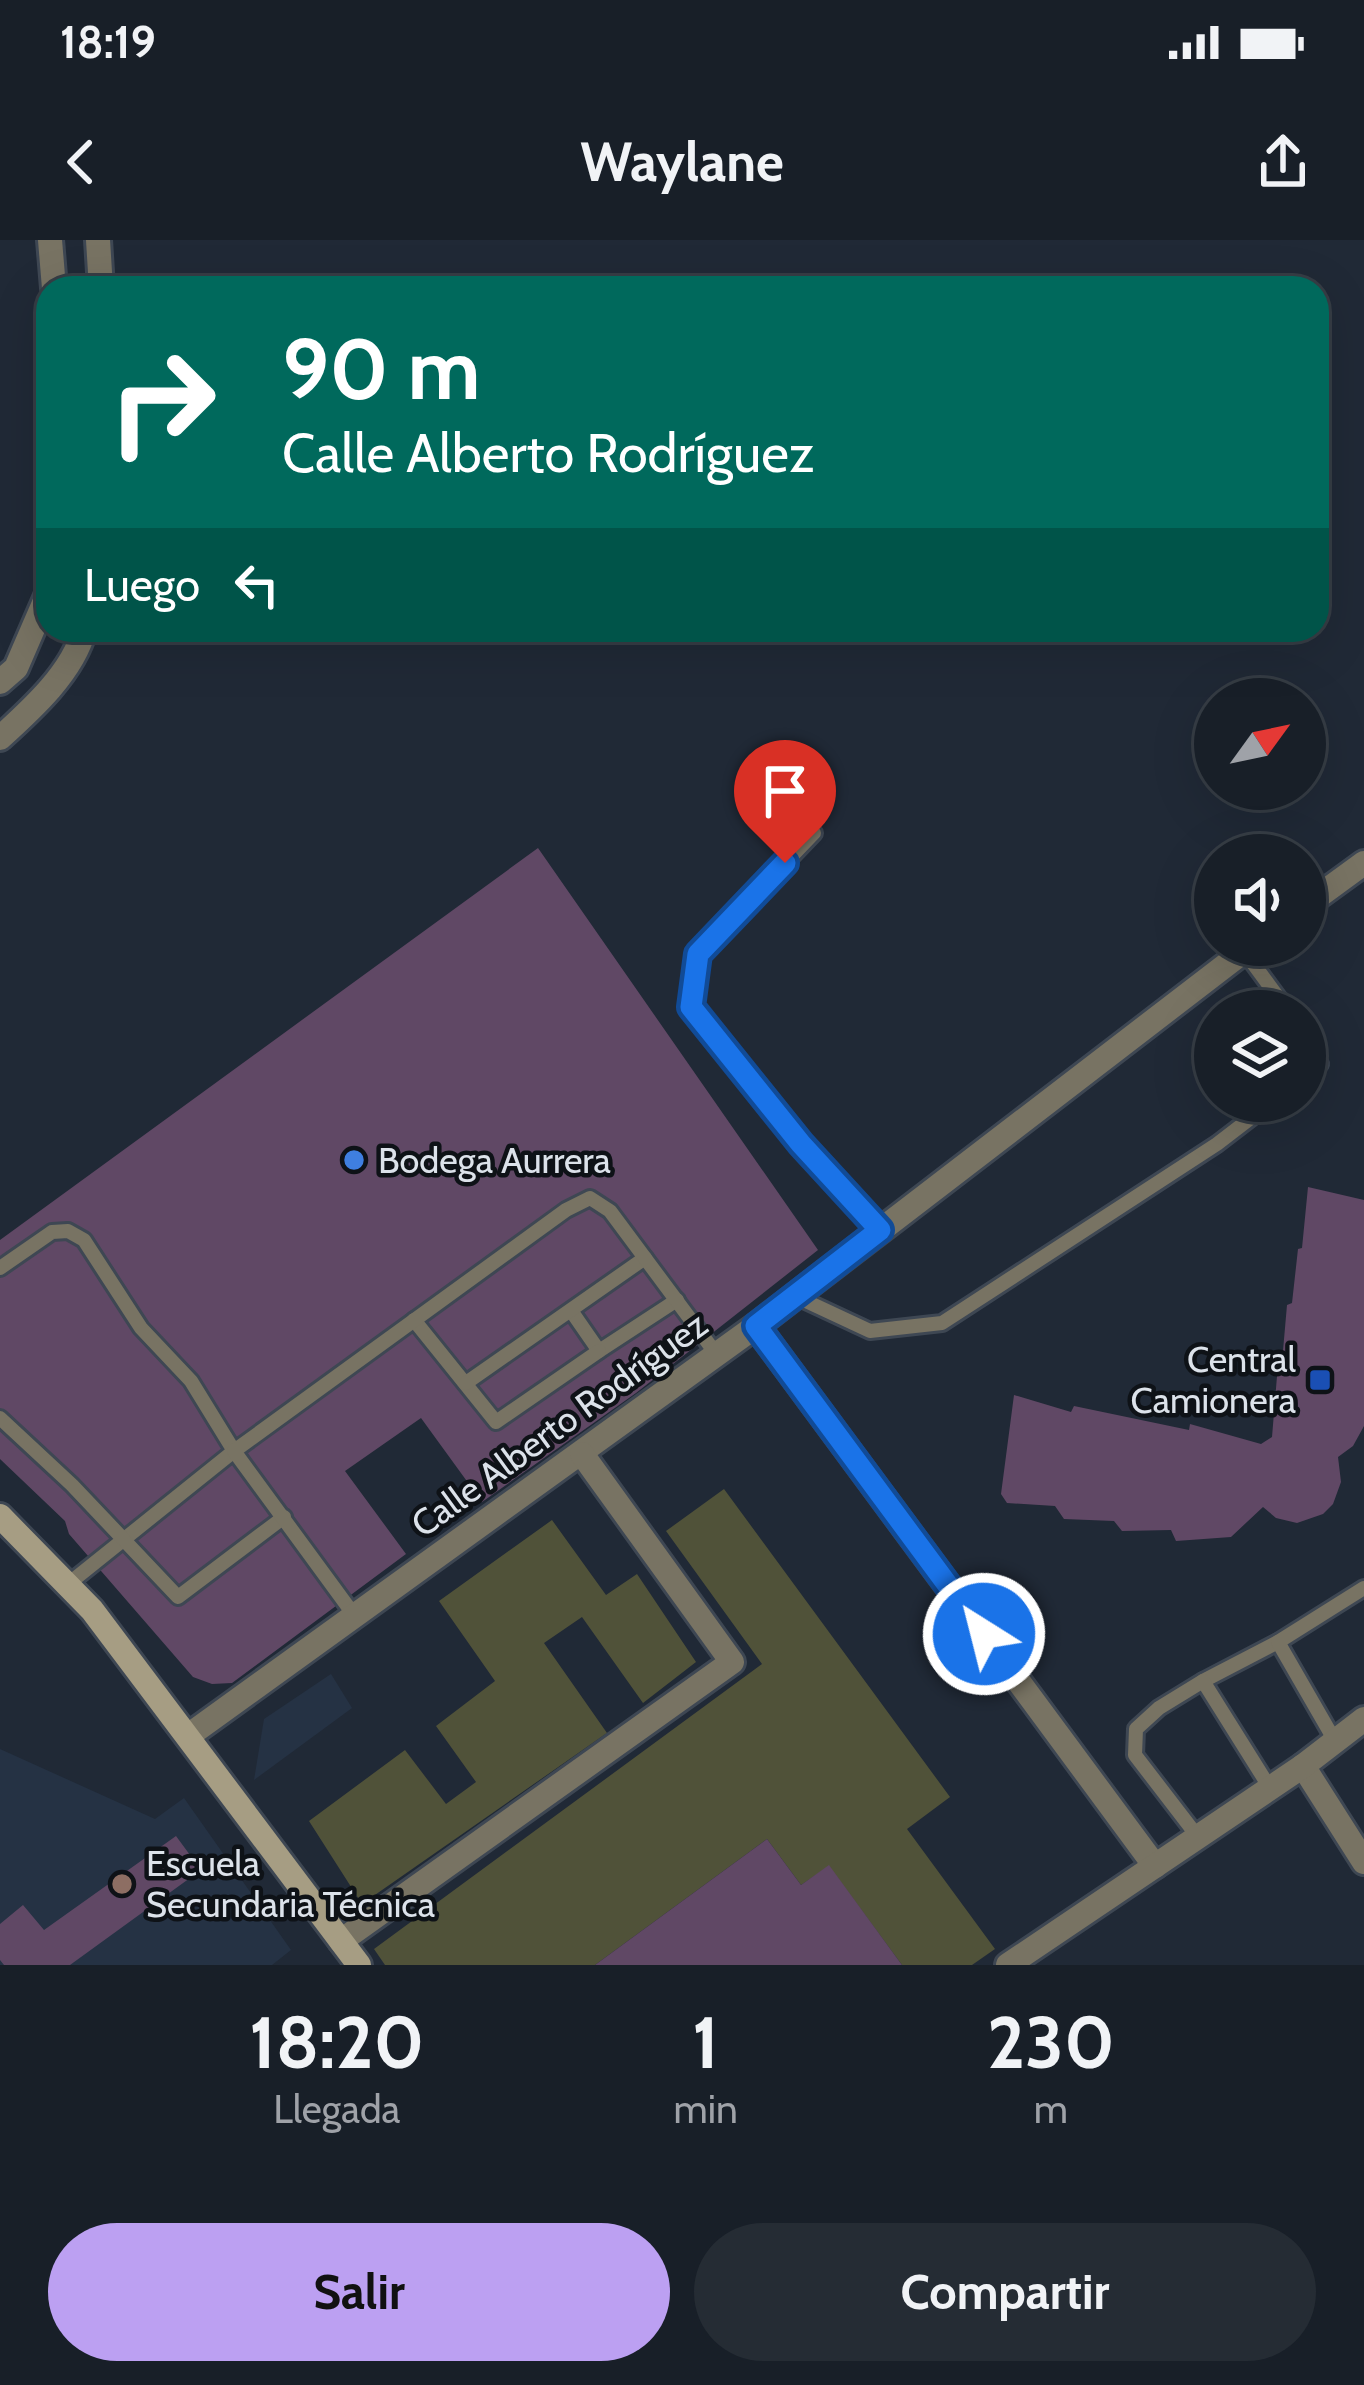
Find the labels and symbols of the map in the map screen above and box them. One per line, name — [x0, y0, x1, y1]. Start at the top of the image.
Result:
north arrow — [1194, 678, 1326, 810]
pin — [734, 740, 836, 863]
place label: Bodega Aurrera — [378, 1138, 611, 1182]
marker: Bodega Aurrera — [341, 1147, 367, 1173]
street label: Calle Alberto Rodríguez — [403, 1302, 716, 1546]
place label: Central Camionera — [1131, 1337, 1296, 1422]
marker: Central Camionera — [1307, 1367, 1333, 1393]
position arrow — [921, 1571, 1047, 1697]
place label: Escuela Secundaria Técnica — [146, 1841, 435, 1926]
marker: Escuela Secundaria Técnica — [109, 1871, 135, 1897]

